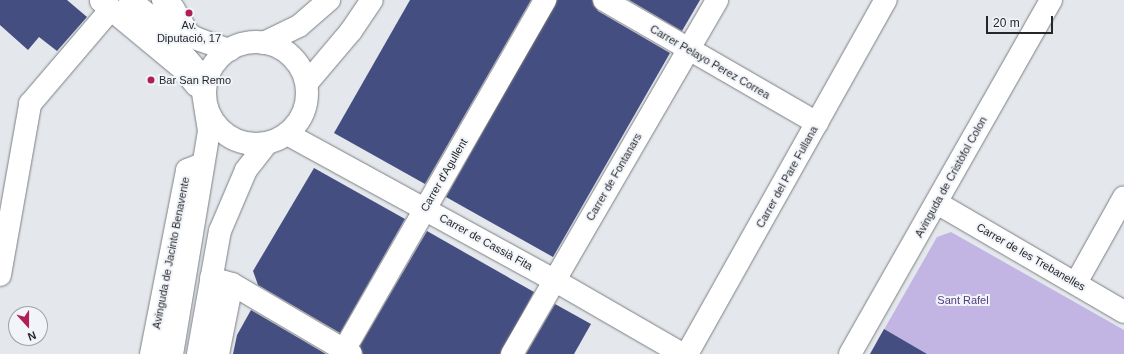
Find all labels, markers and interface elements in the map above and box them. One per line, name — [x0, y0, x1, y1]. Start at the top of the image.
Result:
marker: Av. Diputació, 17 — [184, 8, 194, 18]
scale bar — [988, 8, 1055, 34]
text: 20 m — [993, 16, 1020, 30]
place label: Av. Diputació, 17 — [157, 19, 221, 45]
street label: Carrer Pelayo Perez Correa — [648, 22, 772, 102]
place label: Bar San Remo — [159, 73, 231, 87]
marker: Bar San Remo — [146, 75, 156, 85]
street label: Avinguda de Cristòfol Colon — [912, 114, 990, 240]
street label: Carrer del Pare Fullana — [754, 124, 820, 230]
street label: Carrer de Fontanars — [584, 131, 644, 223]
street label: Carrer d'Agullent — [418, 136, 470, 214]
street label: Avinguda de Jacinto Benavente — [150, 176, 192, 330]
street label: Carrer de Cassià Fita — [437, 211, 535, 273]
street label: Carrer de les Trebanelles — [974, 220, 1088, 294]
park label: Sant Rafel — [937, 293, 989, 307]
north arrow — [8, 306, 48, 346]
text: N — [26, 329, 38, 343]

